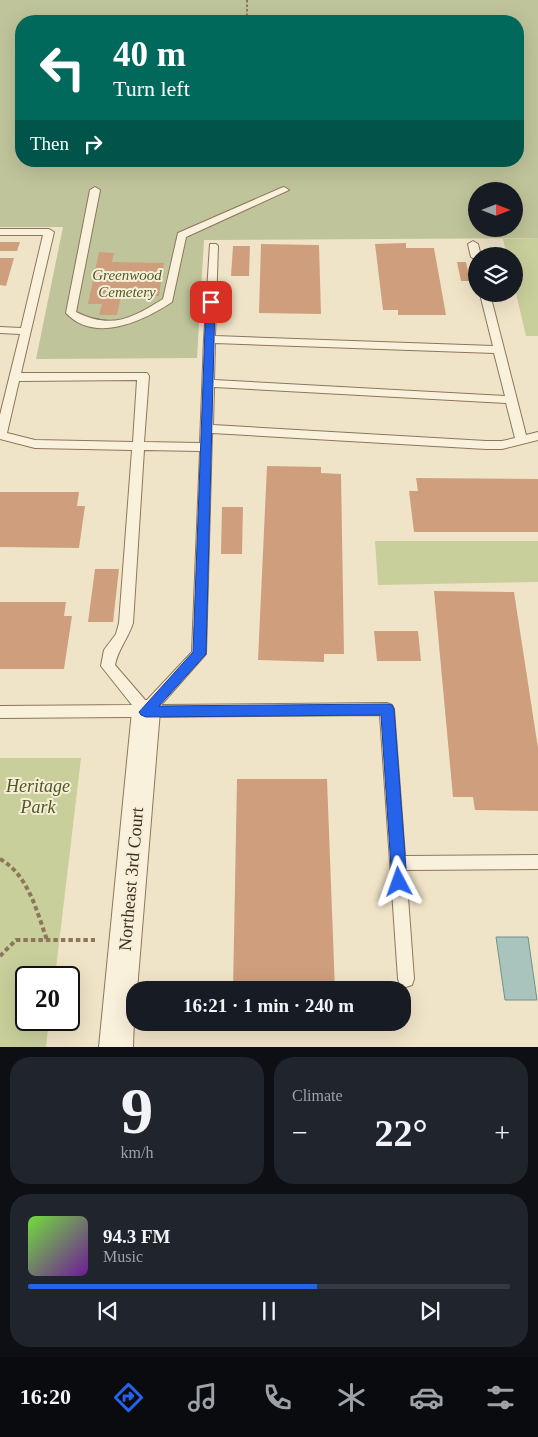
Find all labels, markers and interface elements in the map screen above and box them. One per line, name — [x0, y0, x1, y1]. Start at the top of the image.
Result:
icon: left — [30, 35, 95, 100]
text: 40 m — [113, 35, 186, 74]
text: Turn left — [113, 76, 190, 101]
icon: right — [79, 130, 107, 158]
text: Then — [30, 133, 69, 154]
north arrow — [468, 182, 522, 238]
map controls — [468, 182, 523, 302]
button: layers — [468, 247, 523, 302]
park label: Greenwood Cemetery — [92, 267, 162, 300]
pin — [190, 281, 232, 323]
icon: arrive — [197, 288, 225, 316]
park label: Heritage Park — [5, 776, 70, 817]
street label: Northeast 3rd Court — [115, 806, 147, 952]
position arrow — [372, 855, 424, 907]
speed limit sign: 20 — [15, 966, 80, 1031]
text: 16:21 · 1 min · 240 m — [183, 995, 354, 1016]
text: 9 — [121, 1075, 153, 1147]
text: Climate — [292, 1087, 343, 1104]
text: 22° — [374, 1112, 428, 1154]
text: − — [292, 1117, 308, 1148]
text: + — [494, 1117, 510, 1148]
text: km/h — [121, 1144, 153, 1161]
text: 94.3 FM — [103, 1226, 171, 1247]
text: Music — [103, 1248, 143, 1265]
icon: previous — [94, 1297, 122, 1325]
icon: pause — [255, 1297, 283, 1325]
icon: next — [416, 1297, 444, 1325]
icon: directions — [111, 1380, 146, 1415]
icon: music — [185, 1380, 220, 1415]
icon: phone — [260, 1380, 295, 1415]
icon: climate — [334, 1380, 369, 1415]
icon: car — [409, 1380, 444, 1415]
icon: filters — [483, 1380, 518, 1415]
text: 16:20 — [20, 1384, 71, 1409]

